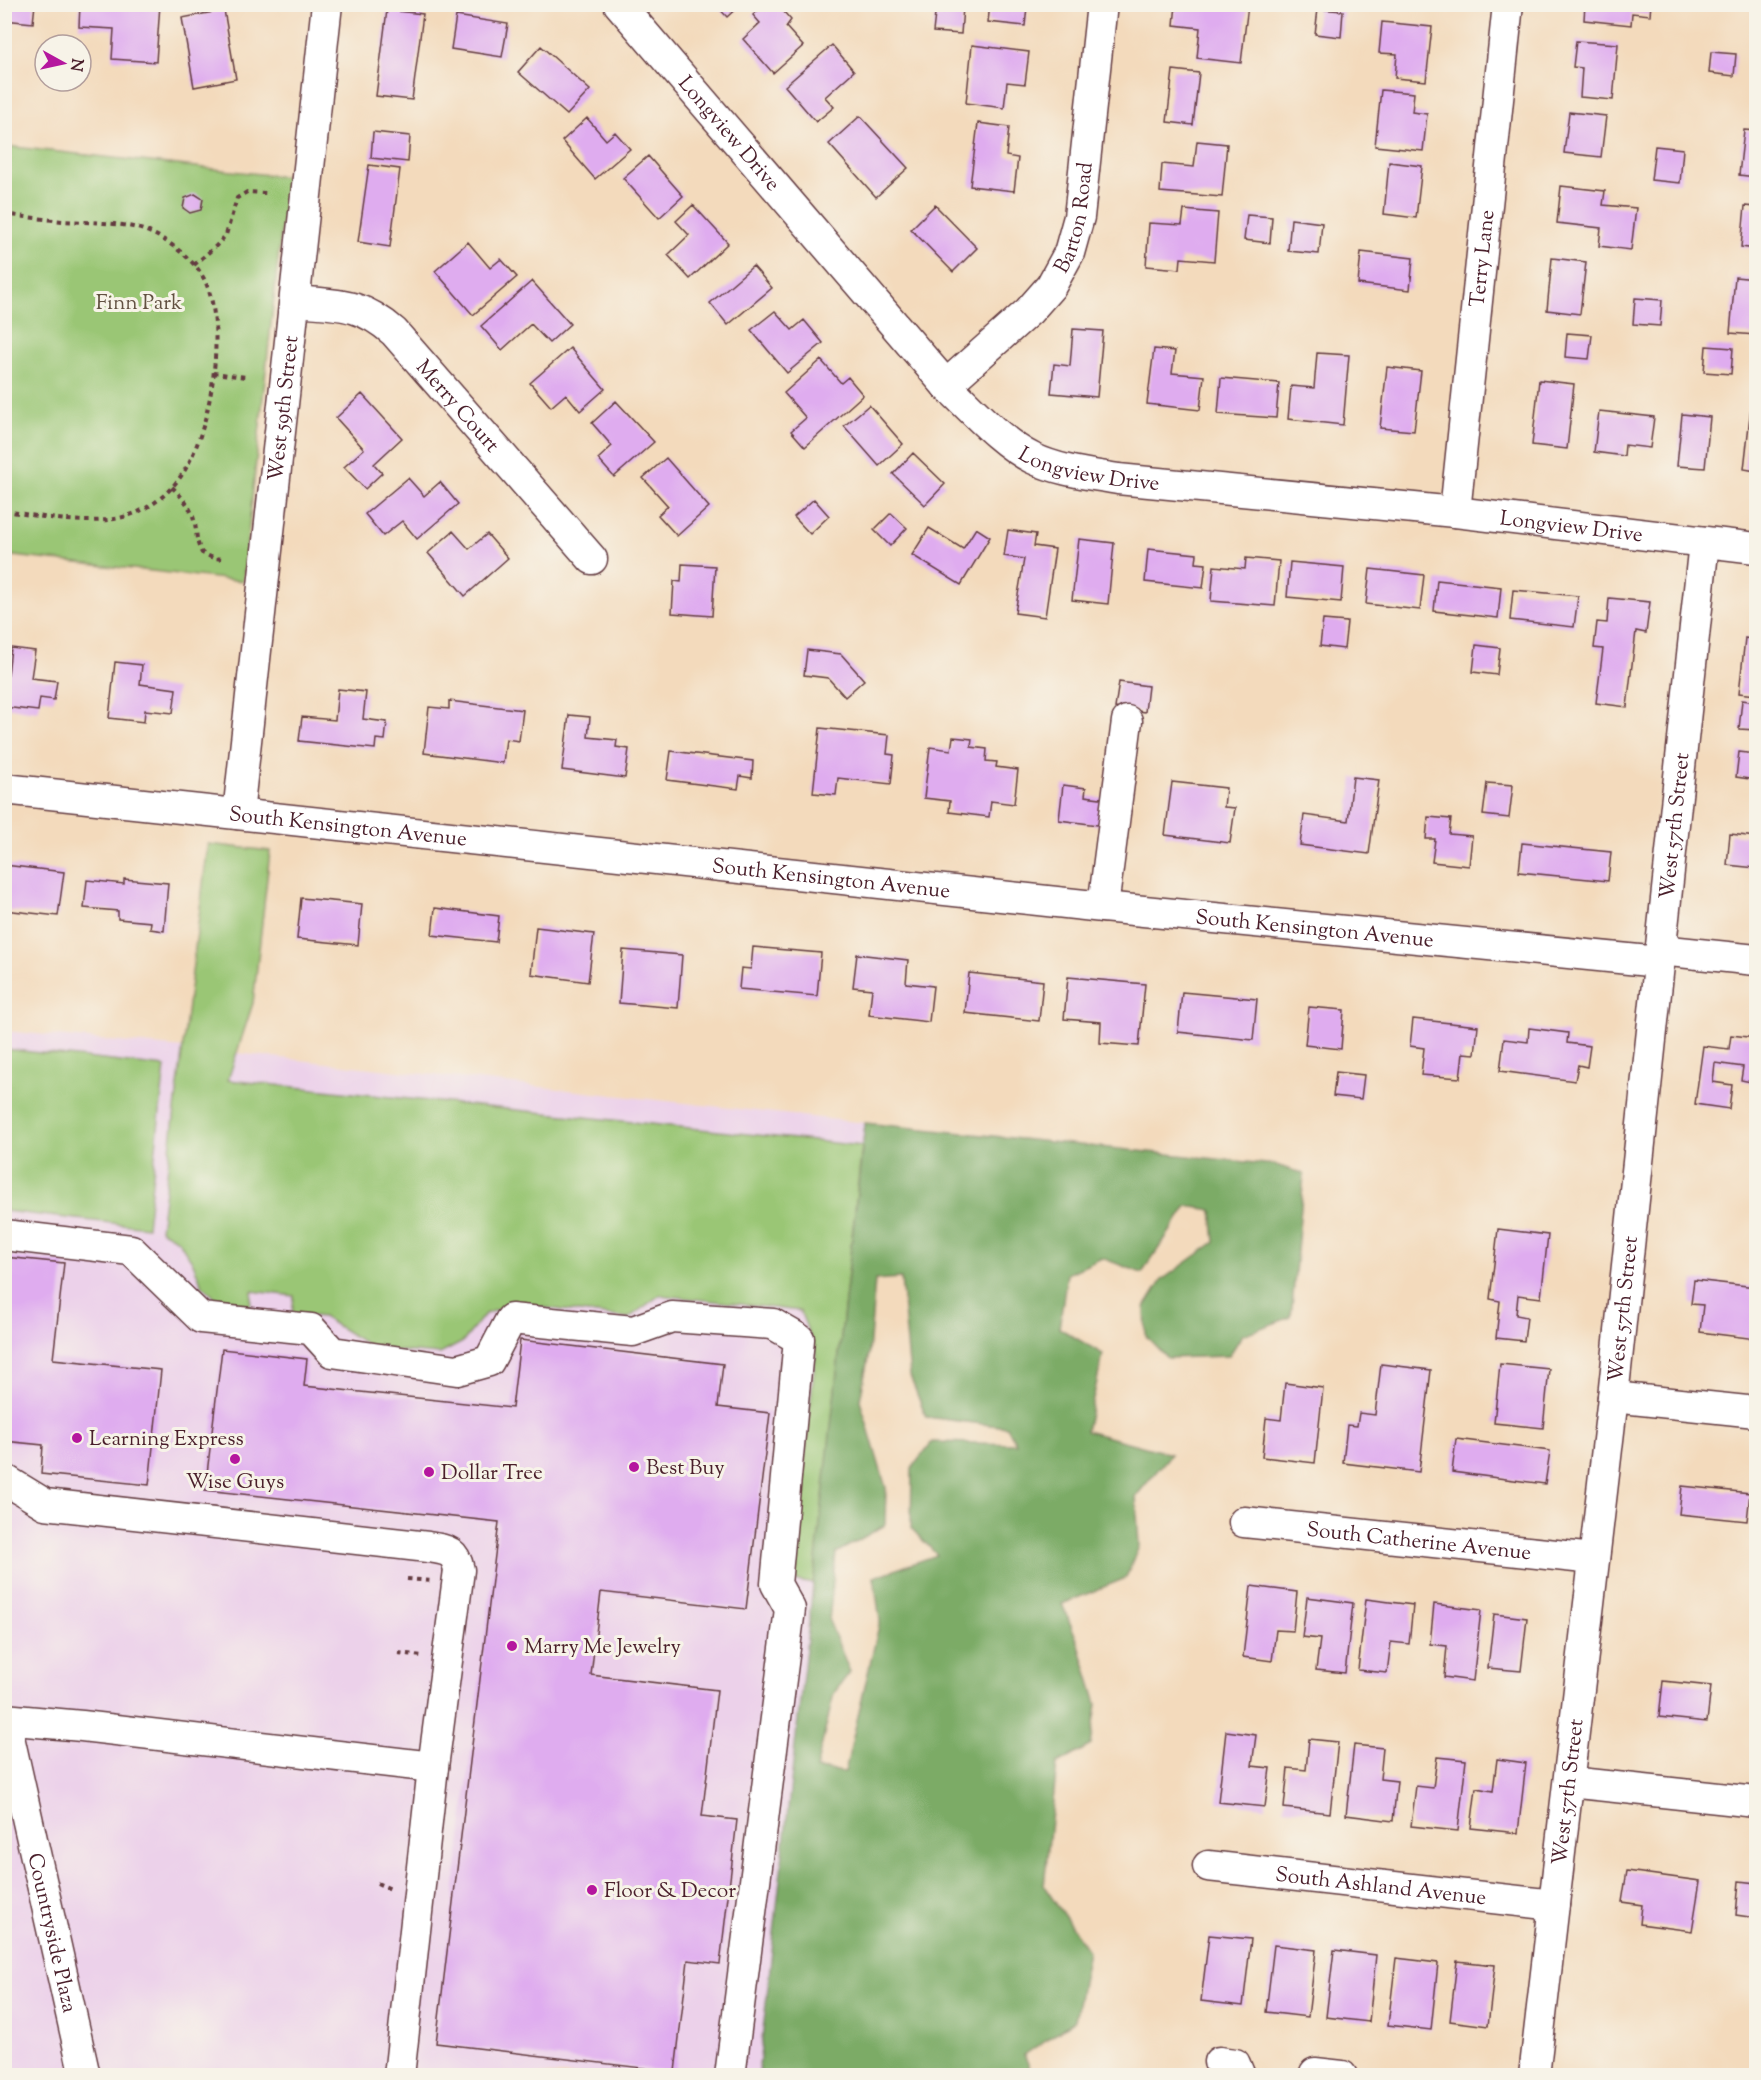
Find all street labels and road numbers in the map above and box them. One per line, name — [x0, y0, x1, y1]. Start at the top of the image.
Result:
street label: Longview Drive — [670, 70, 786, 199]
street label: Barton Road — [1048, 161, 1102, 279]
street label: Terry Lane — [1463, 208, 1503, 309]
street label: West 59th Street — [262, 334, 307, 483]
street label: Merry Court — [408, 354, 506, 460]
street label: Longview Drive — [1012, 440, 1161, 500]
street label: Longview Drive — [1498, 504, 1644, 551]
street label: West 57th Street — [1653, 751, 1698, 901]
street label: South Kensington Avenue — [227, 800, 468, 856]
street label: South Kensington Avenue — [711, 852, 952, 907]
street label: South Kensington Avenue — [1194, 903, 1435, 957]
street label: West 57th Street — [1602, 1235, 1647, 1384]
street label: South Catherine Avenue — [1305, 1516, 1533, 1569]
street label: West 57th Street — [1546, 1717, 1592, 1867]
street label: Countryside Plaza — [19, 1850, 83, 2016]
street label: South Ashland Avenue — [1274, 1861, 1488, 1914]

